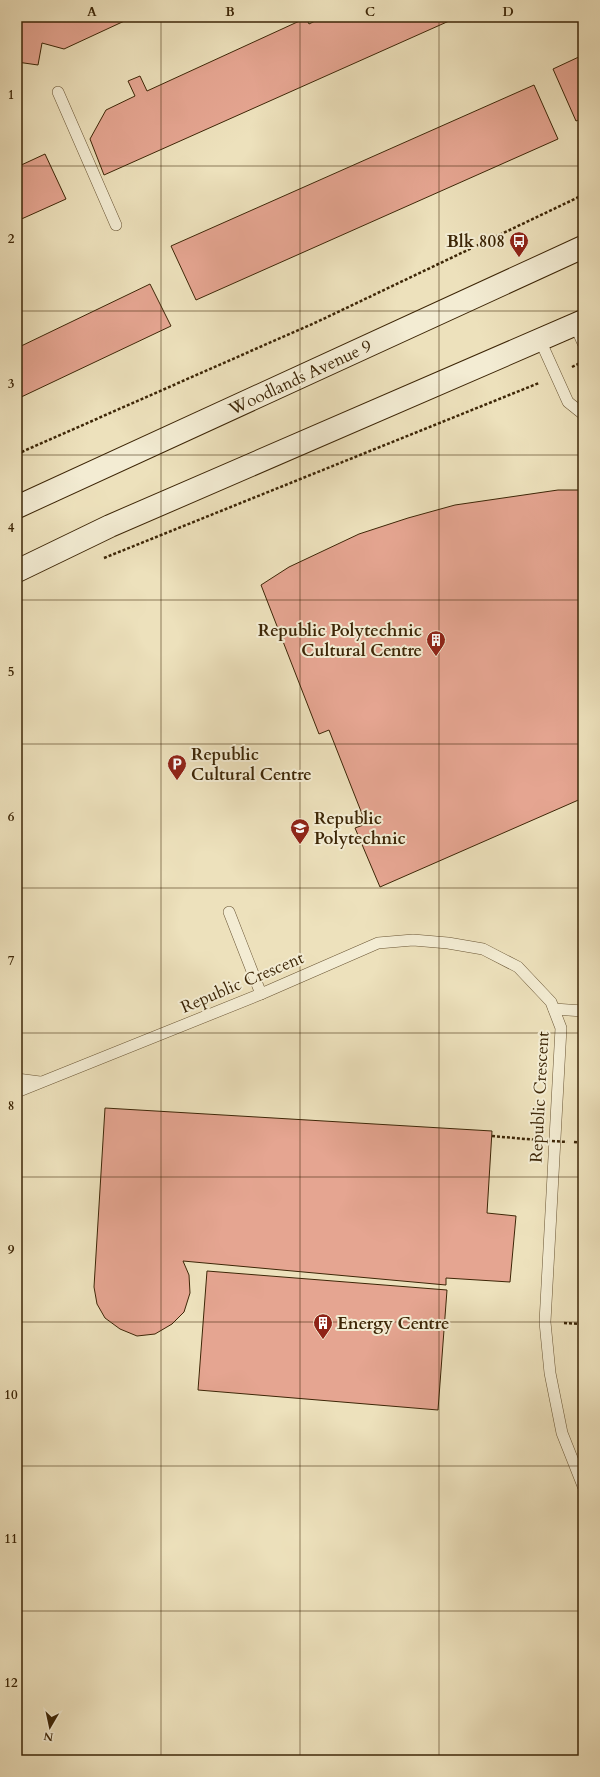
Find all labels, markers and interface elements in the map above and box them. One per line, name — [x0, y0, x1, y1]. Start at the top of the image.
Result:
text: A — [87, 3, 97, 21]
text: B — [225, 3, 235, 21]
text: C — [365, 3, 375, 21]
text: D — [502, 3, 514, 21]
text: 1 — [8, 86, 14, 104]
text: 2 — [8, 230, 15, 248]
place label: Blk 808 — [446, 230, 505, 253]
bus stop icon: Blk 808 — [508, 230, 530, 258]
street label: Woodlands Avenue 9 — [224, 334, 376, 421]
text: 3 — [8, 375, 15, 393]
text: 4 — [8, 519, 15, 537]
place label: Republic Polytechnic Cultural Centre — [258, 619, 422, 662]
building icon: Republic Polytechnic Cultural Centre — [425, 629, 447, 657]
text: 5 — [8, 663, 14, 681]
place label: Republic Cultural Centre — [191, 743, 312, 786]
parking icon: Republic Cultural Centre — [166, 753, 188, 781]
place label: Republic Polytechnic — [314, 807, 406, 850]
text: 6 — [8, 808, 15, 826]
school or university icon: Republic Polytechnic — [289, 817, 311, 845]
street label: Republic Crescent — [177, 946, 308, 1019]
text: 7 — [8, 952, 15, 970]
street label: Republic Crescent — [525, 1030, 554, 1163]
text: 8 — [8, 1097, 14, 1115]
text: 9 — [8, 1241, 15, 1259]
building icon: Energy Centre — [312, 1312, 334, 1340]
place label: Energy Centre — [337, 1312, 449, 1335]
text: 10 — [4, 1386, 18, 1404]
text: 11 — [4, 1530, 18, 1548]
text: 12 — [4, 1674, 18, 1692]
north arrow — [30, 1707, 70, 1747]
text: N — [42, 1728, 54, 1745]

